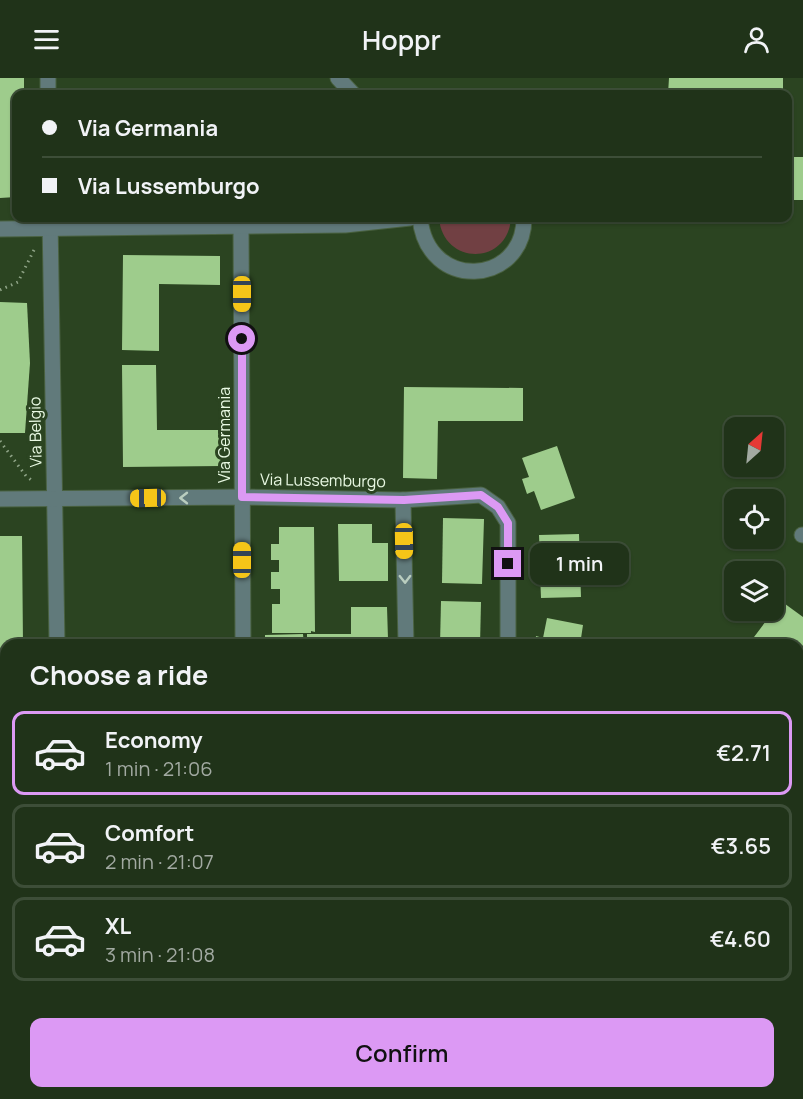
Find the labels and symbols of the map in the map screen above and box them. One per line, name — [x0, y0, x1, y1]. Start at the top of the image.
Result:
car — [233, 276, 251, 312]
route start — [228, 325, 255, 352]
street label: Via Germania — [213, 387, 235, 483]
street label: Via Belgio — [23, 396, 47, 468]
north arrow — [724, 417, 784, 477]
street label: Via Lussemburgo — [260, 468, 386, 492]
car — [130, 489, 166, 507]
one-way arrow — [179, 491, 188, 504]
car — [395, 523, 413, 559]
car — [233, 542, 251, 578]
callout: 1 min — [529, 543, 628, 585]
route end — [494, 550, 521, 577]
one-way arrow — [398, 575, 411, 584]

